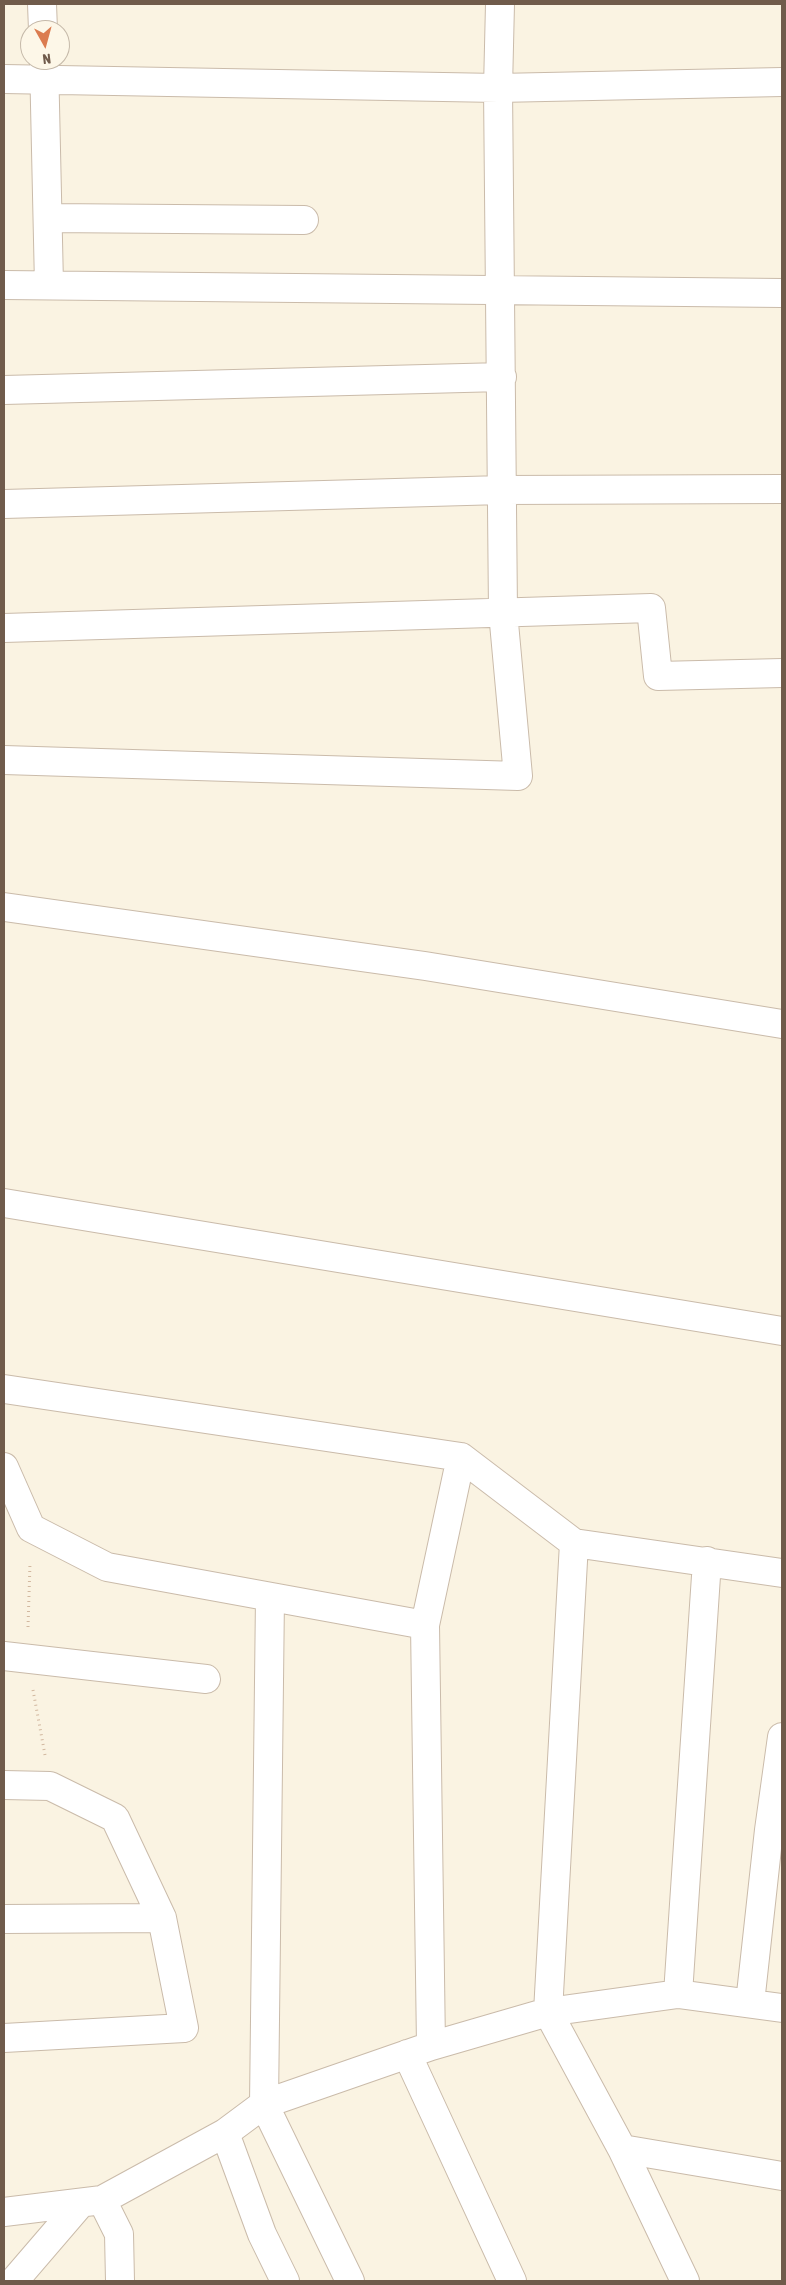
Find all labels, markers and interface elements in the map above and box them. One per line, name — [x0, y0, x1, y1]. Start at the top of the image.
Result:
north arrow — [20, 20, 70, 70]
text: N — [42, 50, 52, 67]

